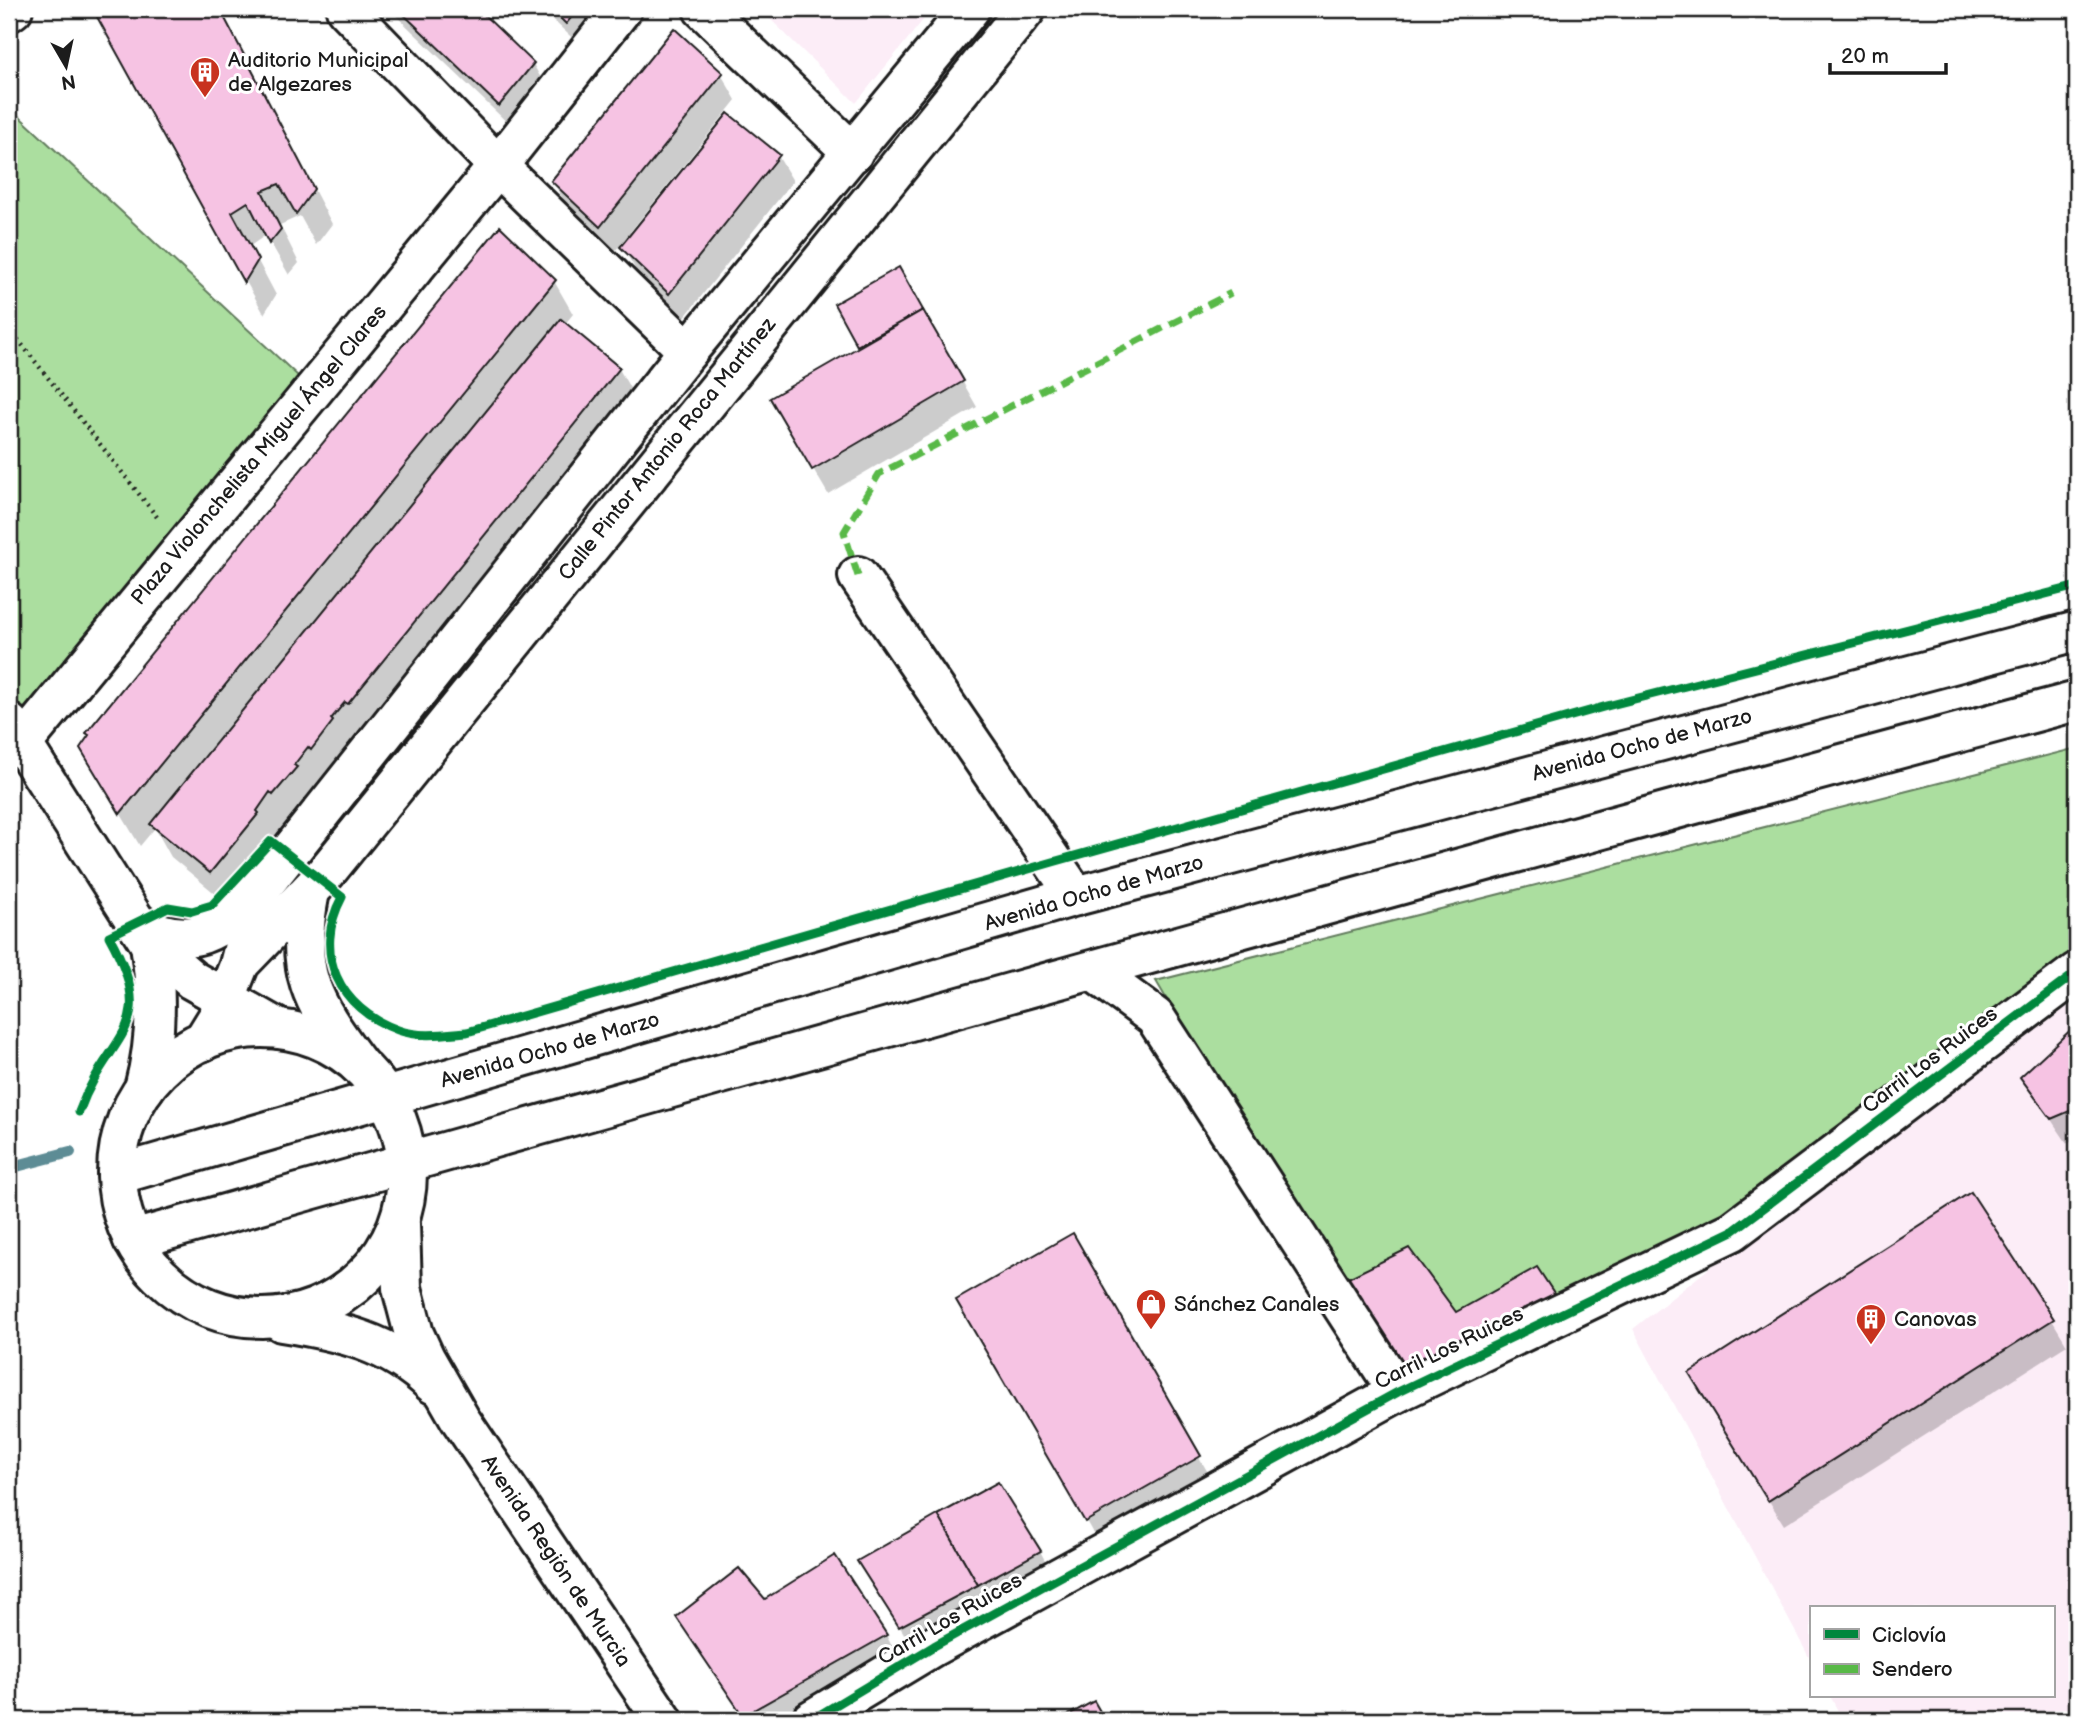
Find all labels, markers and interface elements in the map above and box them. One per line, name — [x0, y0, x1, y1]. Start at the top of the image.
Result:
north arrow — [32, 32, 102, 102]
scale bar — [1830, 32, 1946, 76]
text: 20 m — [1841, 44, 1889, 69]
place label: Auditorio Municipal de Algezares — [228, 48, 409, 97]
building icon: Auditorio Municipal de Algezares — [188, 55, 222, 99]
text: N — [60, 69, 77, 94]
street label: Plaza Violonchelista Miguel Ángel Clares — [126, 300, 392, 610]
street label: Calle Pintor Antonio Roca Martínez — [553, 312, 781, 586]
street label: Avenida Ocho de Marzo — [1529, 704, 1755, 786]
street label: Avenida Ocho de Marzo — [982, 850, 1207, 936]
street label: Carril Los Ruices — [1858, 1001, 2002, 1119]
street label: Avenida Ocho de Marzo — [438, 1007, 663, 1093]
shop icon: Sánchez Canales — [1134, 1287, 1168, 1331]
place label: Sánchez Canales — [1174, 1292, 1339, 1317]
street label: Carril Los Ruices — [1371, 1301, 1527, 1395]
building icon: Canovas — [1854, 1302, 1888, 1346]
place label: Canovas — [1894, 1307, 1977, 1332]
street label: Avenida Región de Murcia — [476, 1450, 636, 1672]
street label: Carril Los Ruices — [873, 1568, 1027, 1670]
legend — [1810, 1606, 2054, 1698]
text: Ciclovía — [1872, 1623, 1946, 1648]
text: Sendero — [1872, 1657, 1953, 1682]

